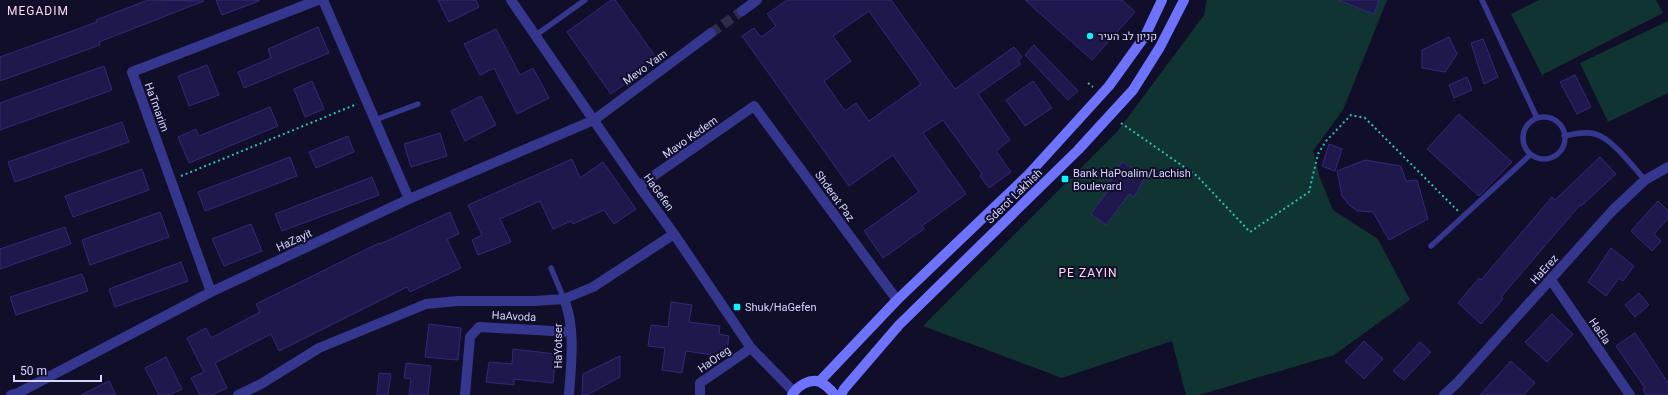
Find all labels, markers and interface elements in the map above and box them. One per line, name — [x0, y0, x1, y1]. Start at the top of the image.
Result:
district label: MEGADIM — [7, 4, 69, 18]
place label: קניון לב העיר — [1098, 30, 1157, 43]
marker: קניון לב העיר — [1085, 31, 1095, 41]
street label: Mevo Yam — [621, 47, 670, 88]
street label: HaTmarim — [142, 81, 171, 134]
street label: Mavo Kedem — [660, 114, 720, 161]
street label: Sderot Lakhish — [984, 166, 1045, 226]
place label: Bank HaPoalim/Lachish Boulevard — [1073, 167, 1191, 193]
street label: Shderat Paz — [812, 169, 857, 224]
street label: HaGefen — [641, 171, 676, 213]
marker: Bank HaPoalim/Lachish Boulevard — [1060, 174, 1070, 184]
street label: HaZayit — [274, 226, 314, 254]
street label: HaErez — [1528, 252, 1561, 287]
district label: PE ZAYIN — [1059, 266, 1117, 280]
place label: Shuk/HaGefen — [745, 301, 817, 314]
marker: Shuk/HaGefen — [732, 302, 742, 312]
street label: HaAvoda — [491, 309, 537, 324]
street label: HaEla — [1586, 316, 1613, 347]
street label: HaYotser — [552, 323, 565, 369]
street label: HaOreg — [695, 343, 733, 375]
scale bar — [14, 357, 101, 383]
text: 50 m — [20, 364, 47, 378]

